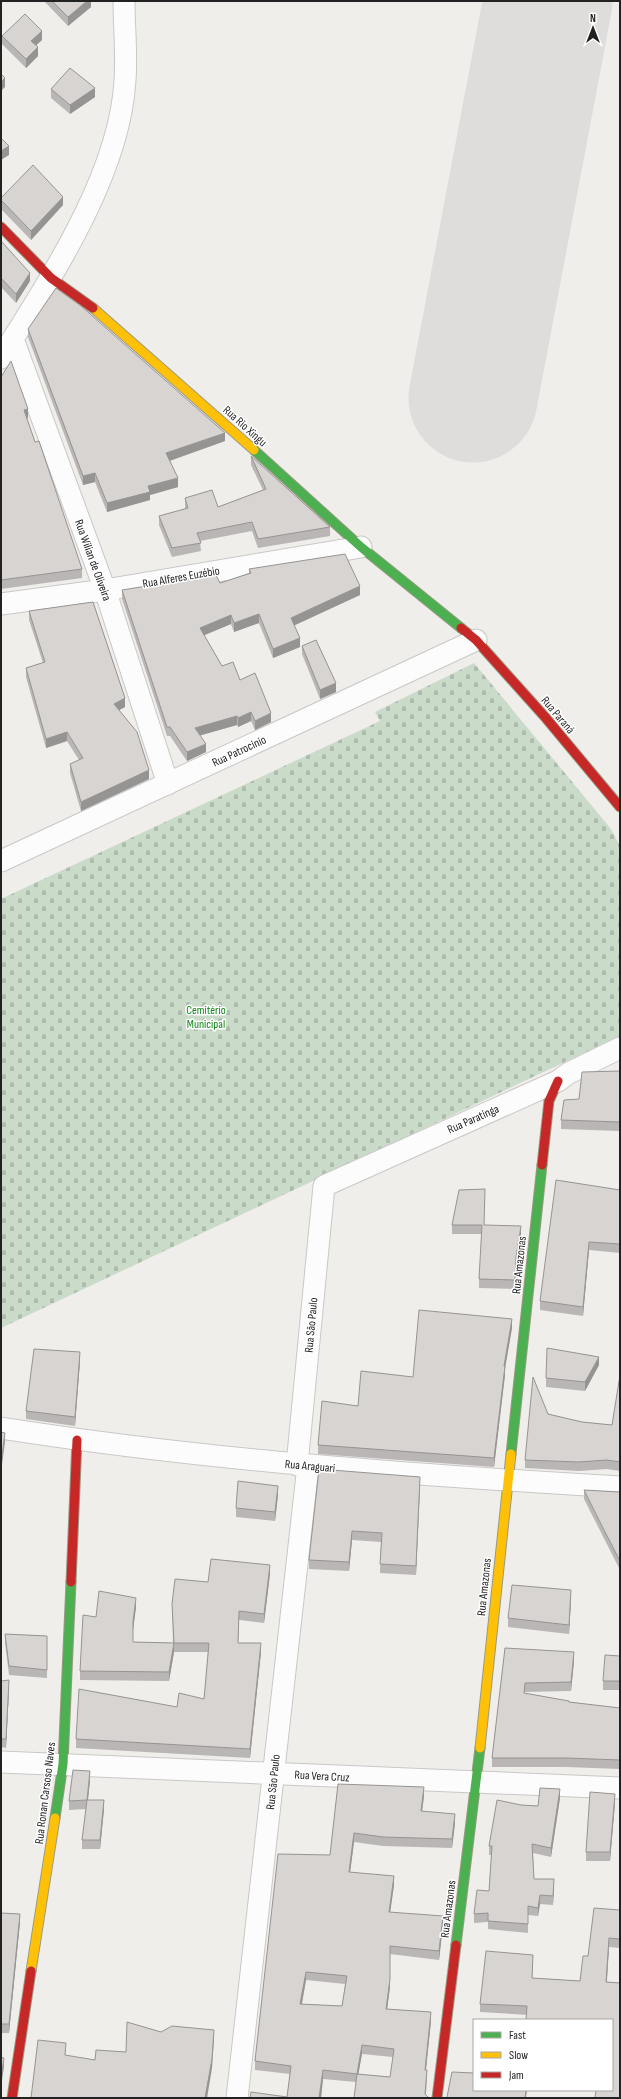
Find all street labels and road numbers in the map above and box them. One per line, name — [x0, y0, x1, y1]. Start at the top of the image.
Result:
street label: Rua Rio Xingu — [220, 403, 270, 450]
street label: Rua Wilian de Oliveira — [71, 518, 114, 603]
street label: Rua Alferes Euzébio — [141, 563, 221, 592]
street label: Rua Paraná — [538, 694, 578, 737]
street label: Rua Patrocinio — [210, 732, 269, 770]
street label: Rua Paratinga — [445, 1101, 502, 1137]
street label: Rua Amazonas — [509, 1235, 530, 1295]
street label: Rua São Paulo — [302, 1297, 321, 1353]
street label: Rua Araguari — [284, 1457, 336, 1476]
street label: Rua Amazonas — [474, 1557, 495, 1617]
street label: Rua Ronan Carsoso Naves — [32, 1741, 59, 1845]
street label: Rua São Paulo — [263, 1754, 284, 1810]
street label: Rua Vera Cruz — [294, 1768, 351, 1785]
street label: Rua Amazonas — [438, 1879, 459, 1939]

